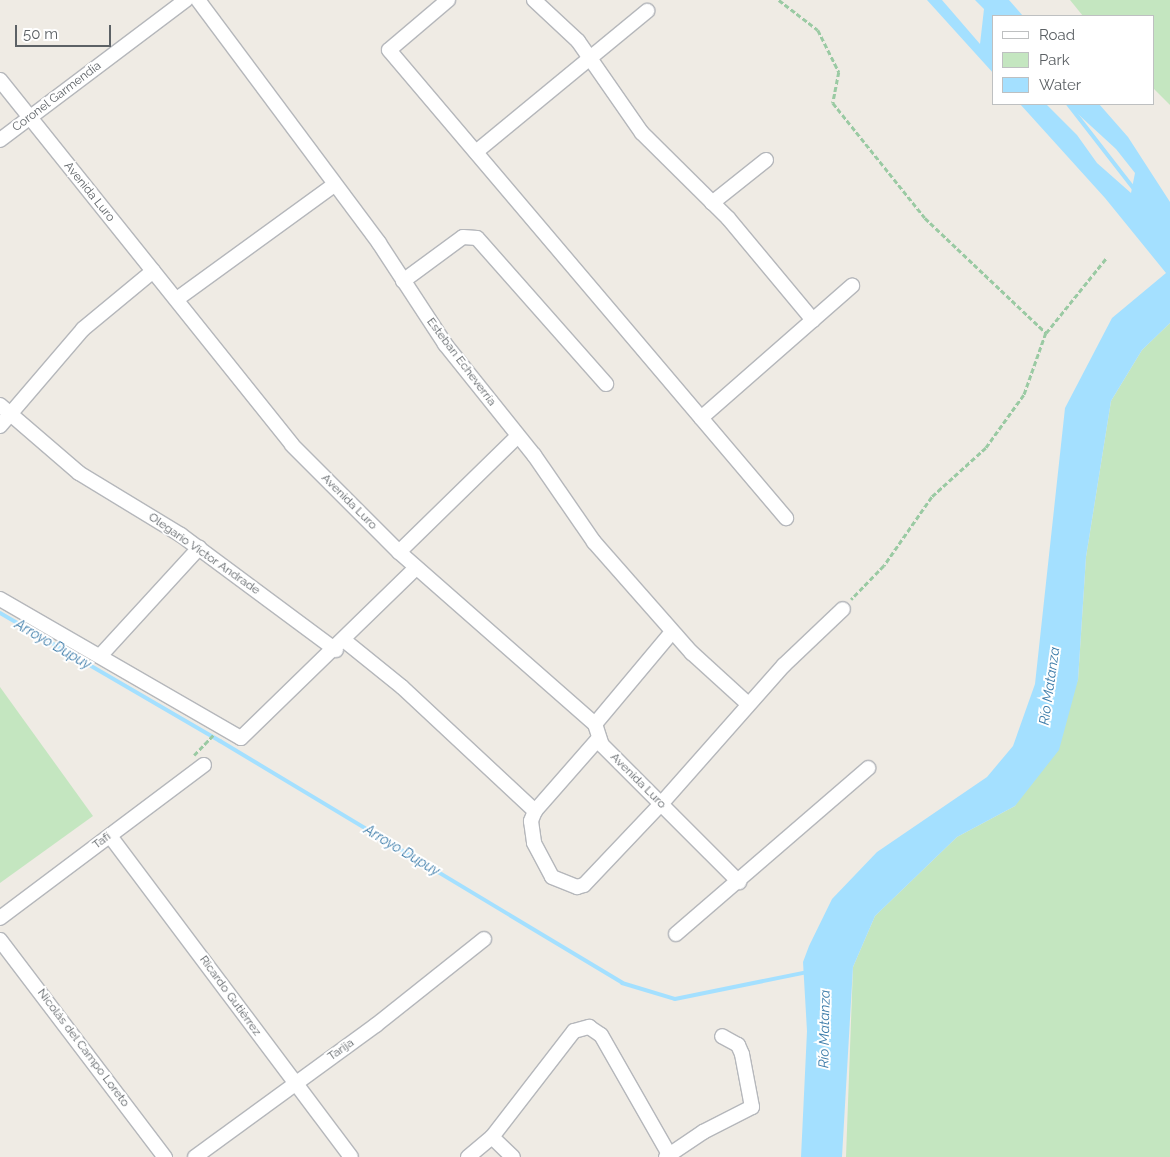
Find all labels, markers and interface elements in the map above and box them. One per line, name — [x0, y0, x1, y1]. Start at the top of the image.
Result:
scale bar — [18, 15, 114, 47]
legend — [992, 15, 1155, 105]
text: 50 m — [23, 25, 58, 43]
text: Road — [1039, 26, 1075, 44]
text: Park — [1039, 51, 1070, 69]
street label: Coronel Garmendia — [10, 59, 104, 135]
text: Water — [1039, 76, 1081, 94]
street label: Avenida Luro — [60, 159, 118, 225]
street label: Esteban Echeverría — [423, 315, 499, 409]
street label: Avenida Luro — [318, 471, 380, 533]
street label: Olegario Victor Andrade — [145, 510, 263, 598]
water label: Arroyo Dupuy — [12, 615, 94, 673]
water label: Río Matanza — [1035, 646, 1063, 726]
street label: Avenida Luro — [607, 750, 669, 812]
water label: Arroyo Dupuy — [361, 821, 443, 879]
street label: Tafí — [90, 829, 114, 853]
street label: Ricardo Gutiérrez — [196, 953, 264, 1039]
street label: Nicolás del Campo Loreto — [34, 986, 132, 1110]
water label: Río Matanza — [815, 990, 833, 1068]
street label: Tarija — [325, 1036, 357, 1064]

